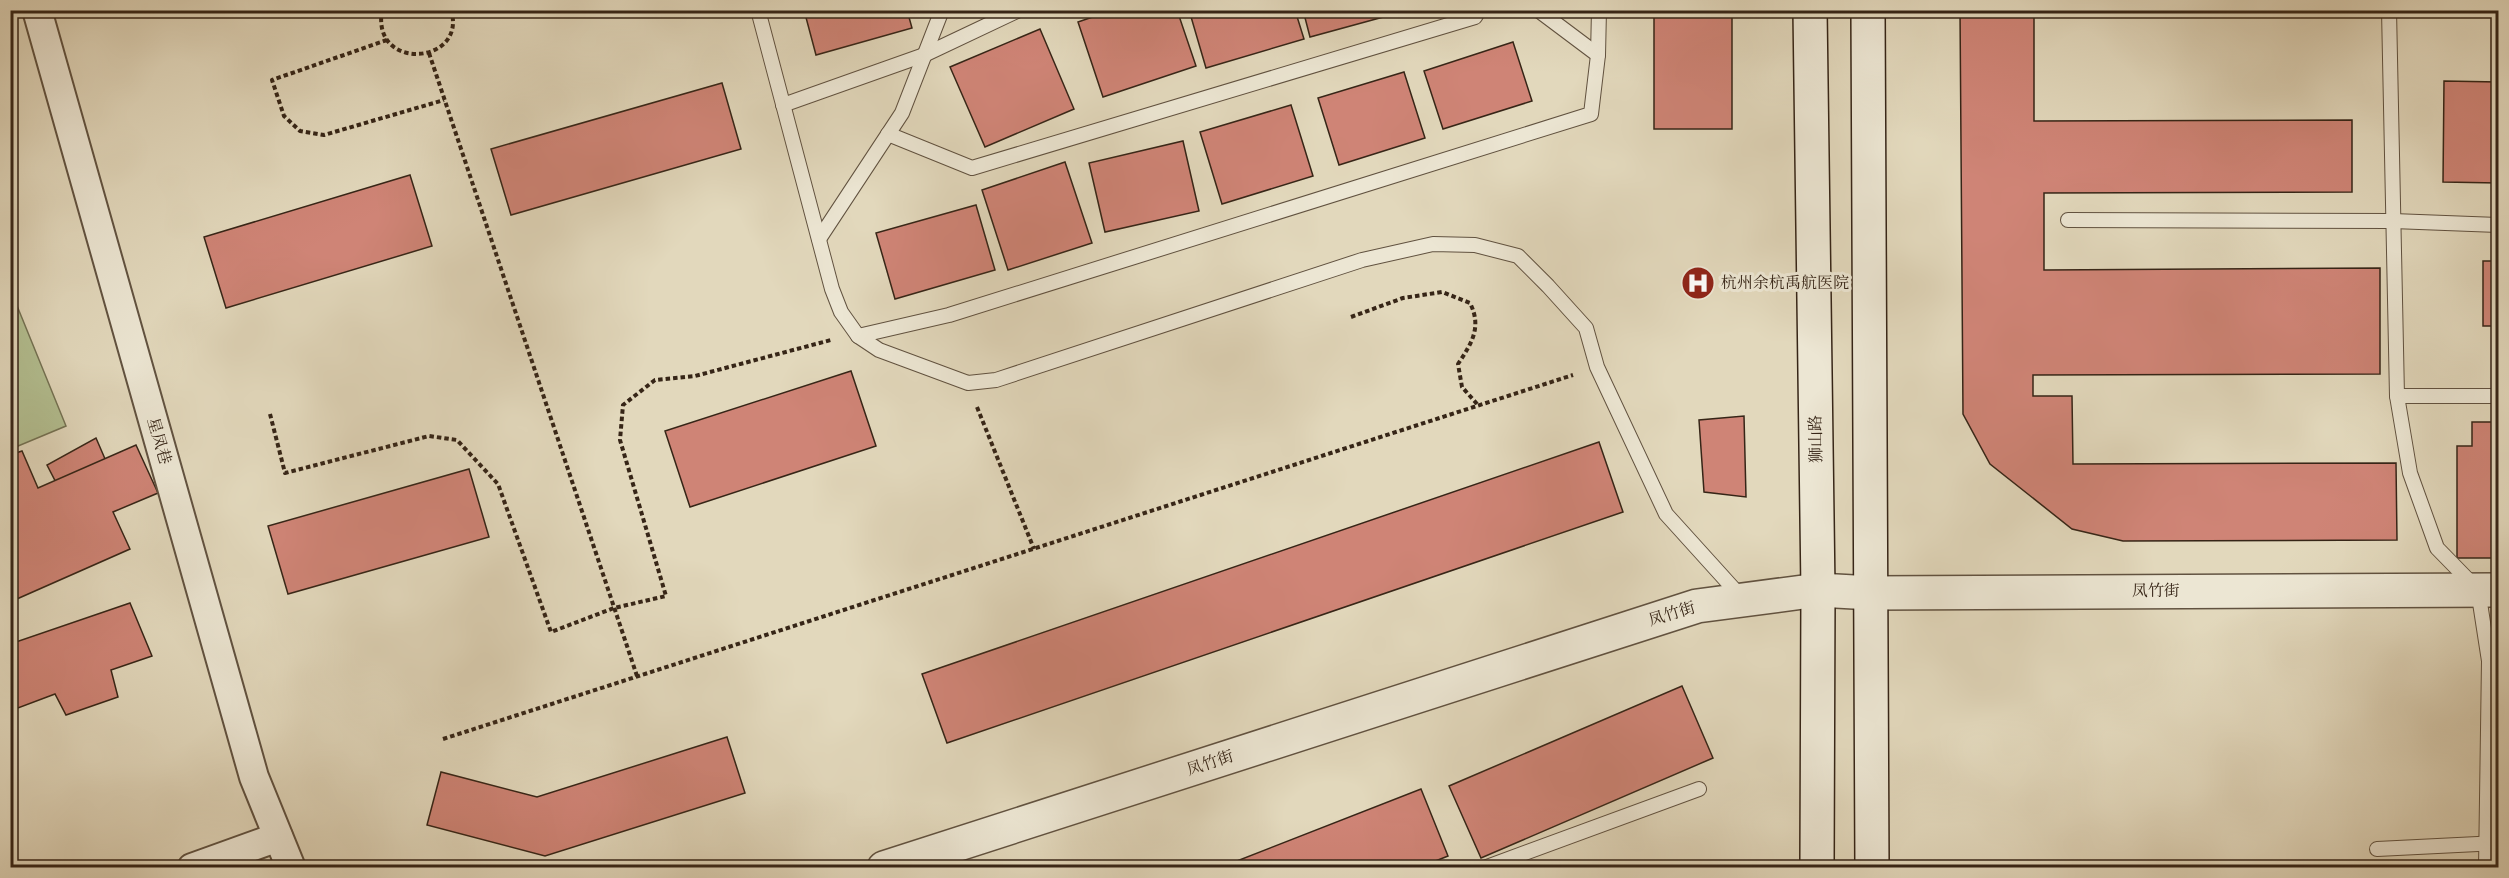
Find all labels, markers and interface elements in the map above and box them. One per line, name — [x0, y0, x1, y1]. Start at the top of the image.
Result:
hospital icon: 杭州余杭禹航医院 — [1680, 265, 1716, 301]
place label: 杭州余杭禹航医院 — [1721, 272, 1849, 294]
street label: 星凤巷 — [142, 415, 176, 467]
street label: 狮山路 — [1805, 415, 1827, 463]
street label: 凤竹街 — [2132, 580, 2180, 602]
street label: 凤竹街 — [1646, 596, 1698, 632]
street label: 凤竹街 — [1184, 745, 1236, 781]

